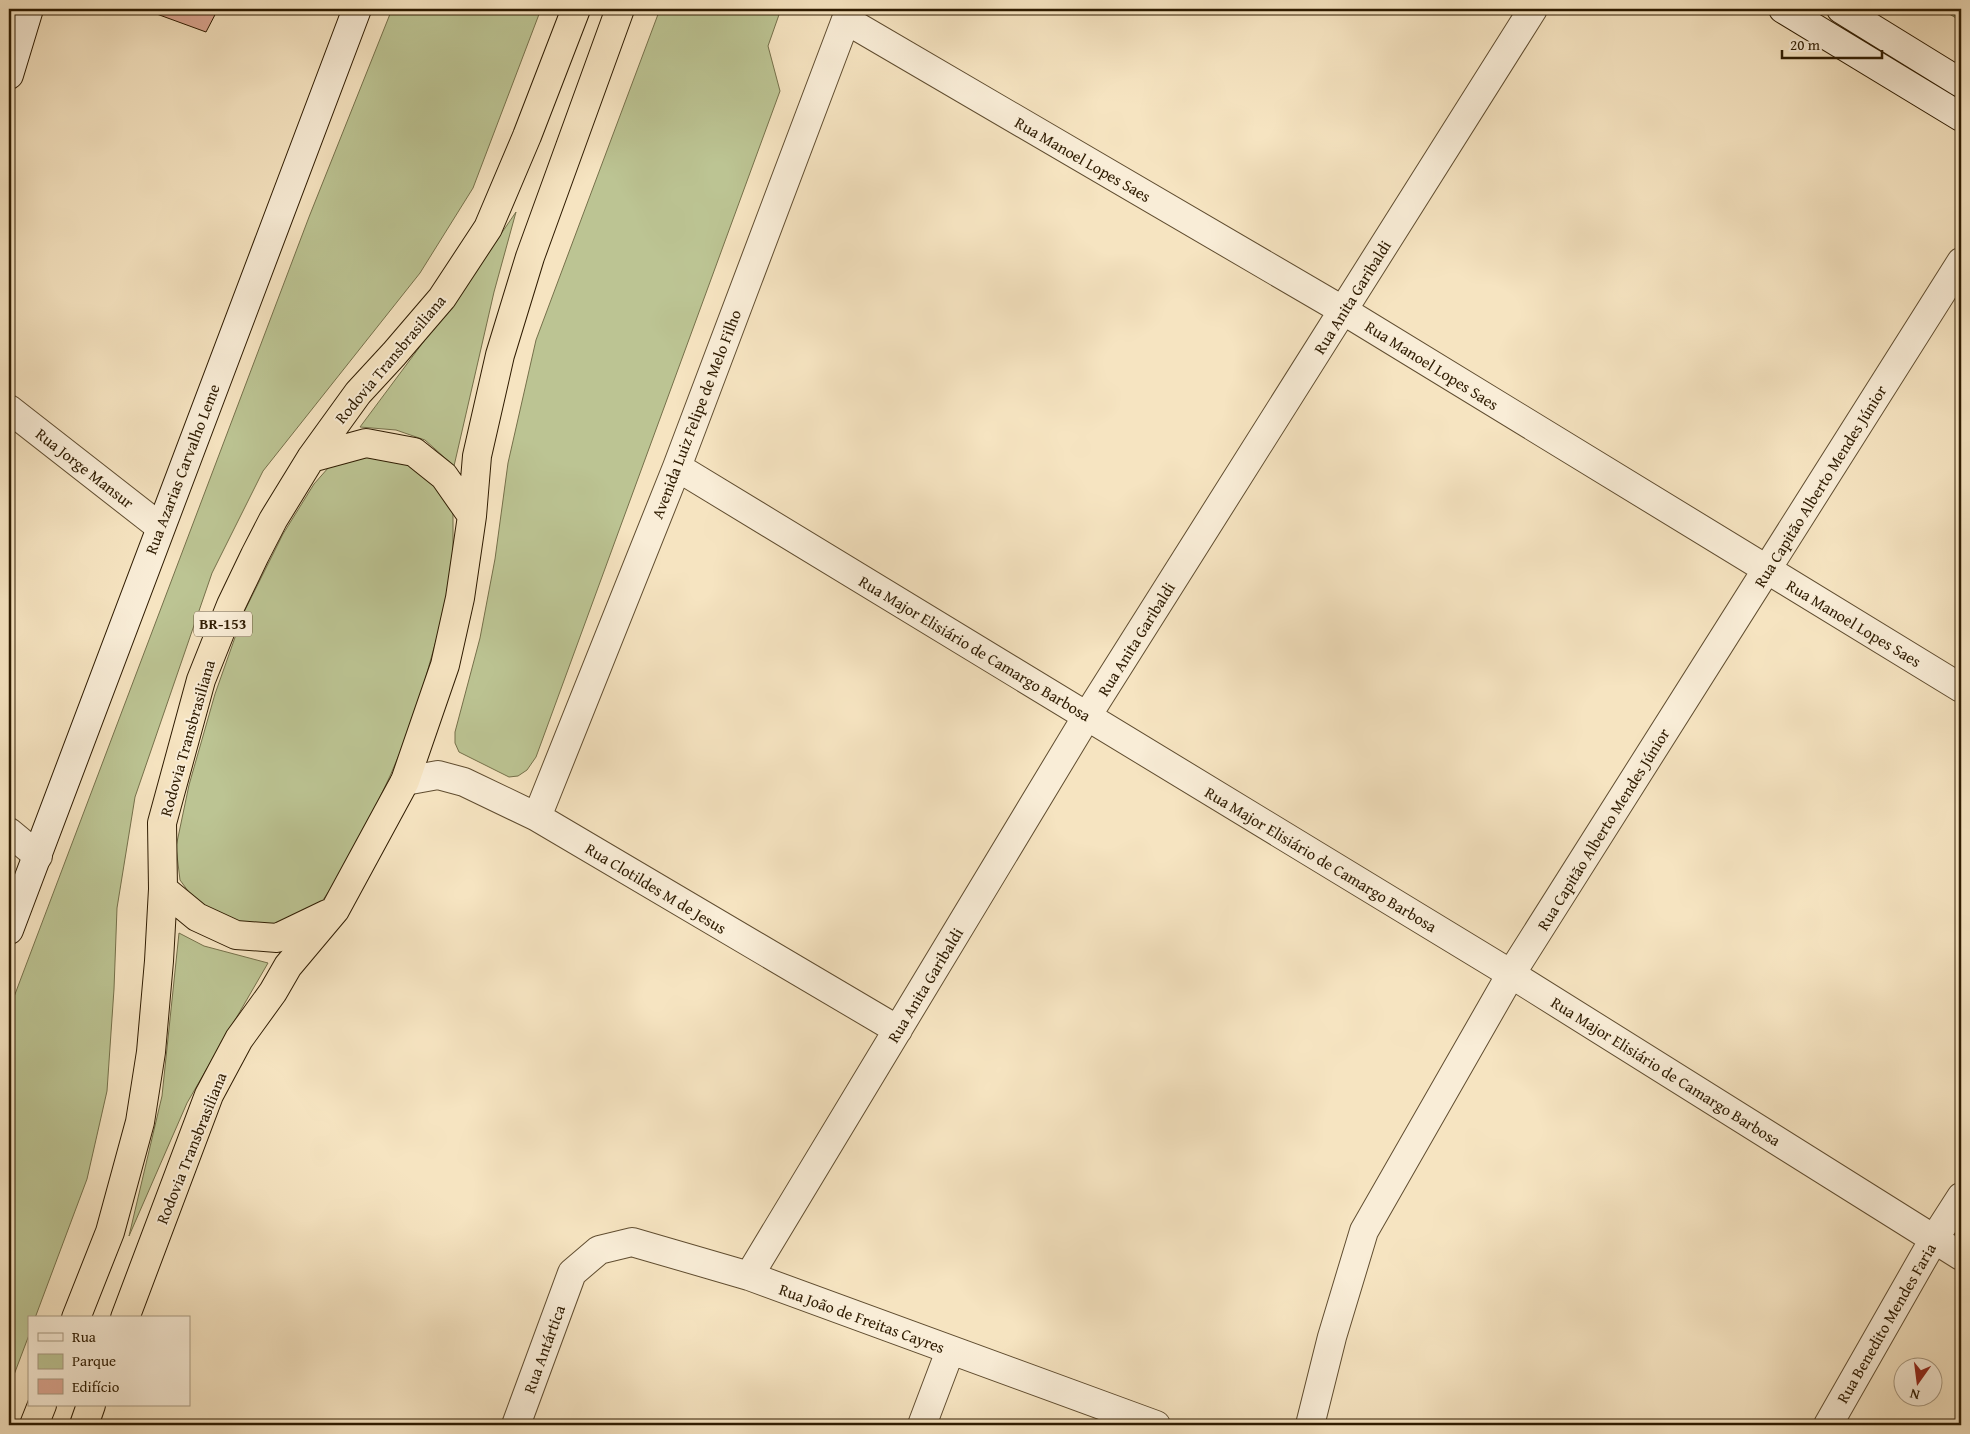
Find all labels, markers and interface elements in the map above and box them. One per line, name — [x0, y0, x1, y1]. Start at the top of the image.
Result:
scale bar — [1782, 28, 1882, 60]
text: 20 m — [1790, 34, 1821, 55]
street label: Rua Manoel Lopes Saes — [1011, 110, 1155, 208]
street label: Rua Anita Garibaldi — [1307, 235, 1397, 359]
street label: Rodovia Transbrasiliana — [329, 289, 451, 429]
street label: Avenida Luiz Felipe de Melo Filho — [645, 306, 747, 522]
street label: Rua Manoel Lopes Saes — [1361, 314, 1503, 416]
street label: Rua Azarias Carvalho Leme — [138, 380, 226, 558]
street label: Rua Capitão Alberto Mendes Júnior — [1748, 380, 1893, 592]
street label: Rua Jorge Mansur — [31, 422, 140, 514]
street label: Rua Major Elisiário de Camargo Barbosa — [854, 569, 1096, 727]
street label: Rua Manoel Lopes Saes — [1782, 573, 1926, 673]
street label: Rua Anita Garibaldi — [1091, 577, 1181, 701]
road number: BR-153 — [194, 612, 252, 636]
street label: Rodovia Transbrasiliana — [153, 656, 221, 819]
street label: Rua Capitão Alberto Mendes Júnior — [1531, 723, 1676, 935]
street label: Rua Major Elisiário de Camargo Barbosa — [1200, 780, 1442, 938]
street label: Rua Clotildes M de Jesus — [581, 836, 731, 940]
street label: Rua Anita Garibaldi — [881, 923, 969, 1047]
street label: Rua Major Elisiário de Camargo Barbosa — [1547, 990, 1786, 1152]
street label: Rodovia Transbrasiliana — [150, 1068, 233, 1228]
street label: Rua Benedito Mendes Faria — [1830, 1238, 1942, 1408]
street label: Rua João de Freitas Cayres — [776, 1277, 948, 1359]
street label: Rua Antártica — [517, 1301, 571, 1396]
legend — [28, 1316, 190, 1406]
text: Rua — [72, 1326, 96, 1347]
text: Parque — [72, 1350, 116, 1371]
north arrow — [1892, 1356, 1942, 1406]
text: Edifício — [72, 1376, 120, 1397]
text: N — [1907, 1384, 1922, 1405]

